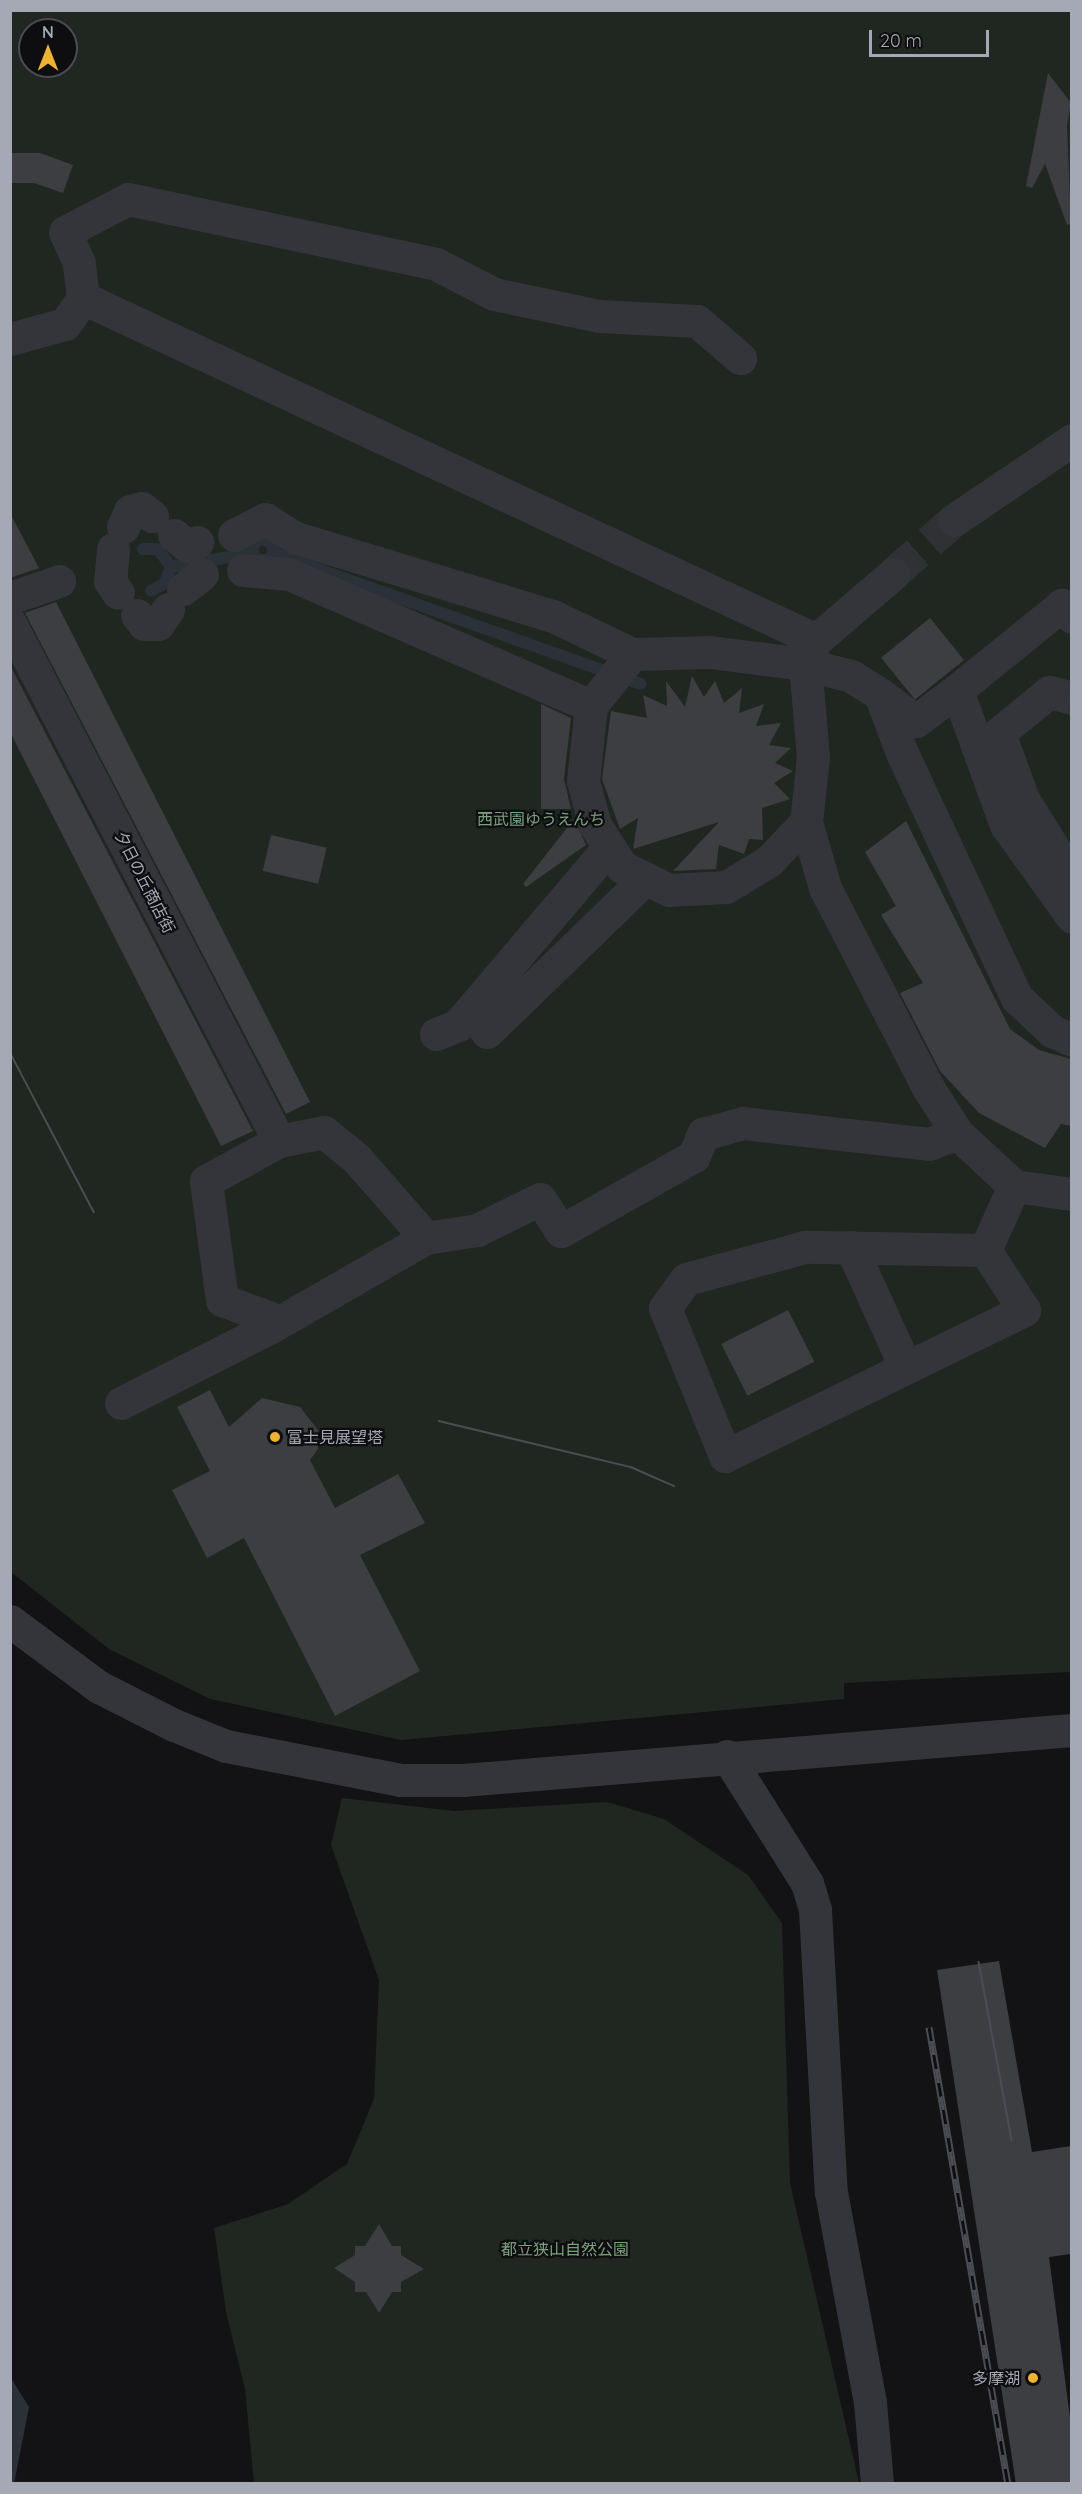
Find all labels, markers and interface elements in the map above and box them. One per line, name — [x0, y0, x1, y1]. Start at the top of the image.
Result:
north arrow — [18, 18, 78, 78]
scale bar — [872, 18, 992, 56]
text: N — [42, 22, 54, 42]
text: 20 m — [880, 29, 922, 52]
park label: 西武園ゆうえんち — [477, 809, 605, 829]
street label: 夕日の丘商店街 — [111, 828, 179, 936]
place label: 富士見展望塔 — [287, 1427, 383, 1447]
marker: 富士見展望塔 — [268, 1430, 282, 1444]
park label: 都立狭山自然公園 — [501, 2239, 629, 2259]
place label: 多摩湖 — [972, 2368, 1020, 2388]
marker: 多摩湖 — [1024, 2369, 1042, 2387]

